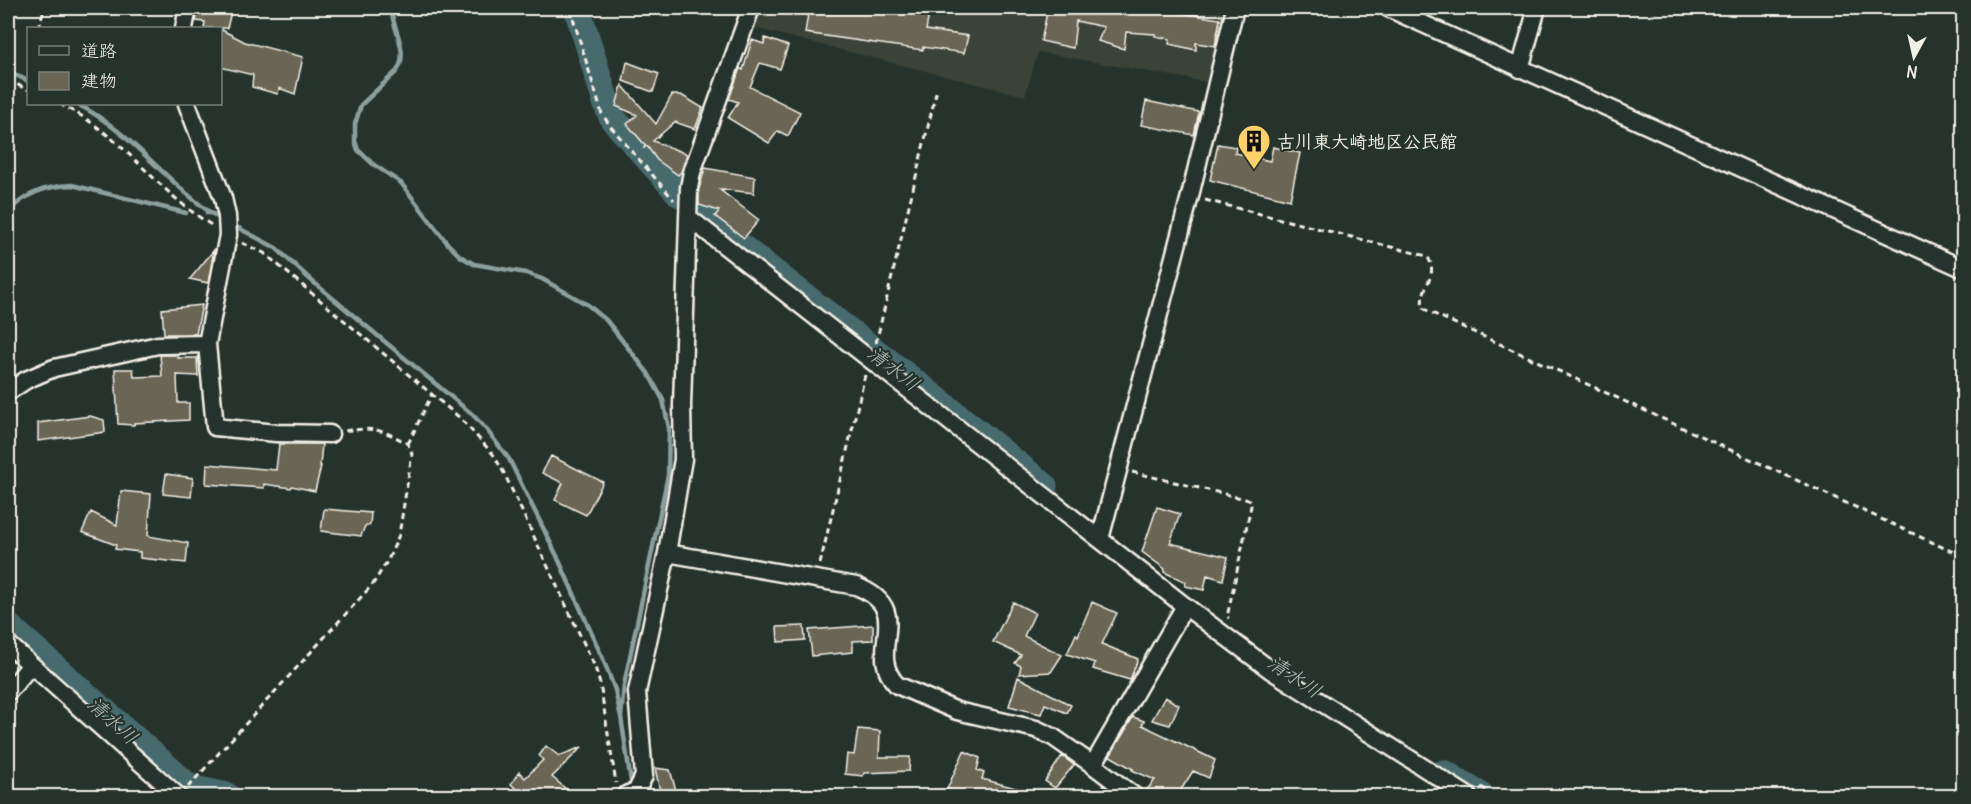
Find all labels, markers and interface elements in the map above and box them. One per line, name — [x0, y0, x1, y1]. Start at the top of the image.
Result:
legend — [27, 27, 222, 105]
north arrow — [1884, 27, 1944, 87]
text: 道路 — [81, 39, 117, 62]
text: N — [1905, 61, 1919, 83]
text: 建物 — [81, 69, 117, 92]
building icon: 古川東大崎地区公民館 — [1236, 123, 1272, 170]
place label: 古川東大崎地区公民館 — [1277, 130, 1457, 153]
water label: 清水川 — [863, 340, 925, 396]
water label: 清水川 — [1263, 649, 1327, 703]
water label: 清水川 — [82, 691, 144, 749]

